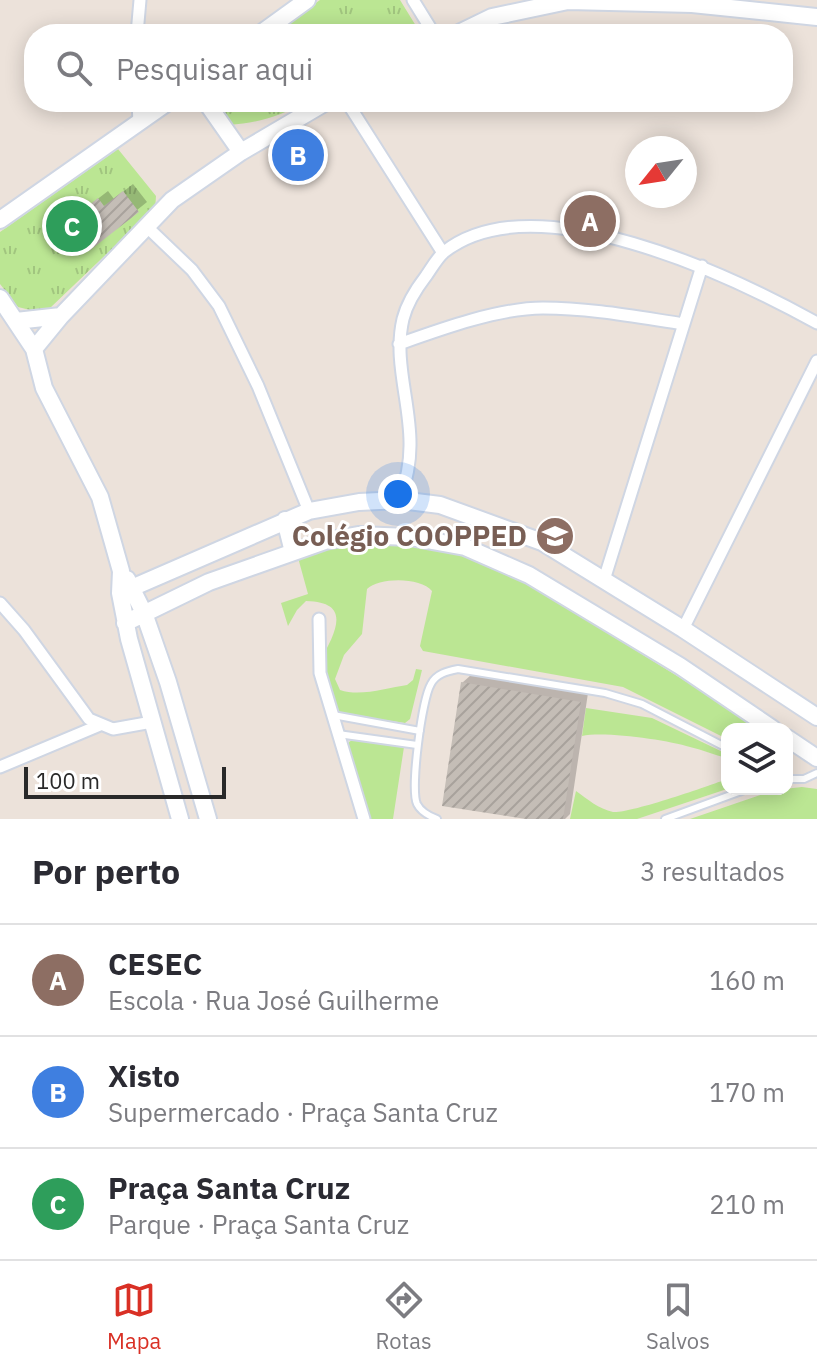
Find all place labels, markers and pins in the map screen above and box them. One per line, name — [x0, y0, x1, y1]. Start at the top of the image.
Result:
pin: B — [272, 125, 324, 185]
pin: A — [564, 191, 616, 251]
pin: C — [46, 196, 98, 256]
school or university icon: Colégio COOPPED — [534, 515, 576, 557]
place label: Colégio COOPPED — [292, 517, 527, 554]

